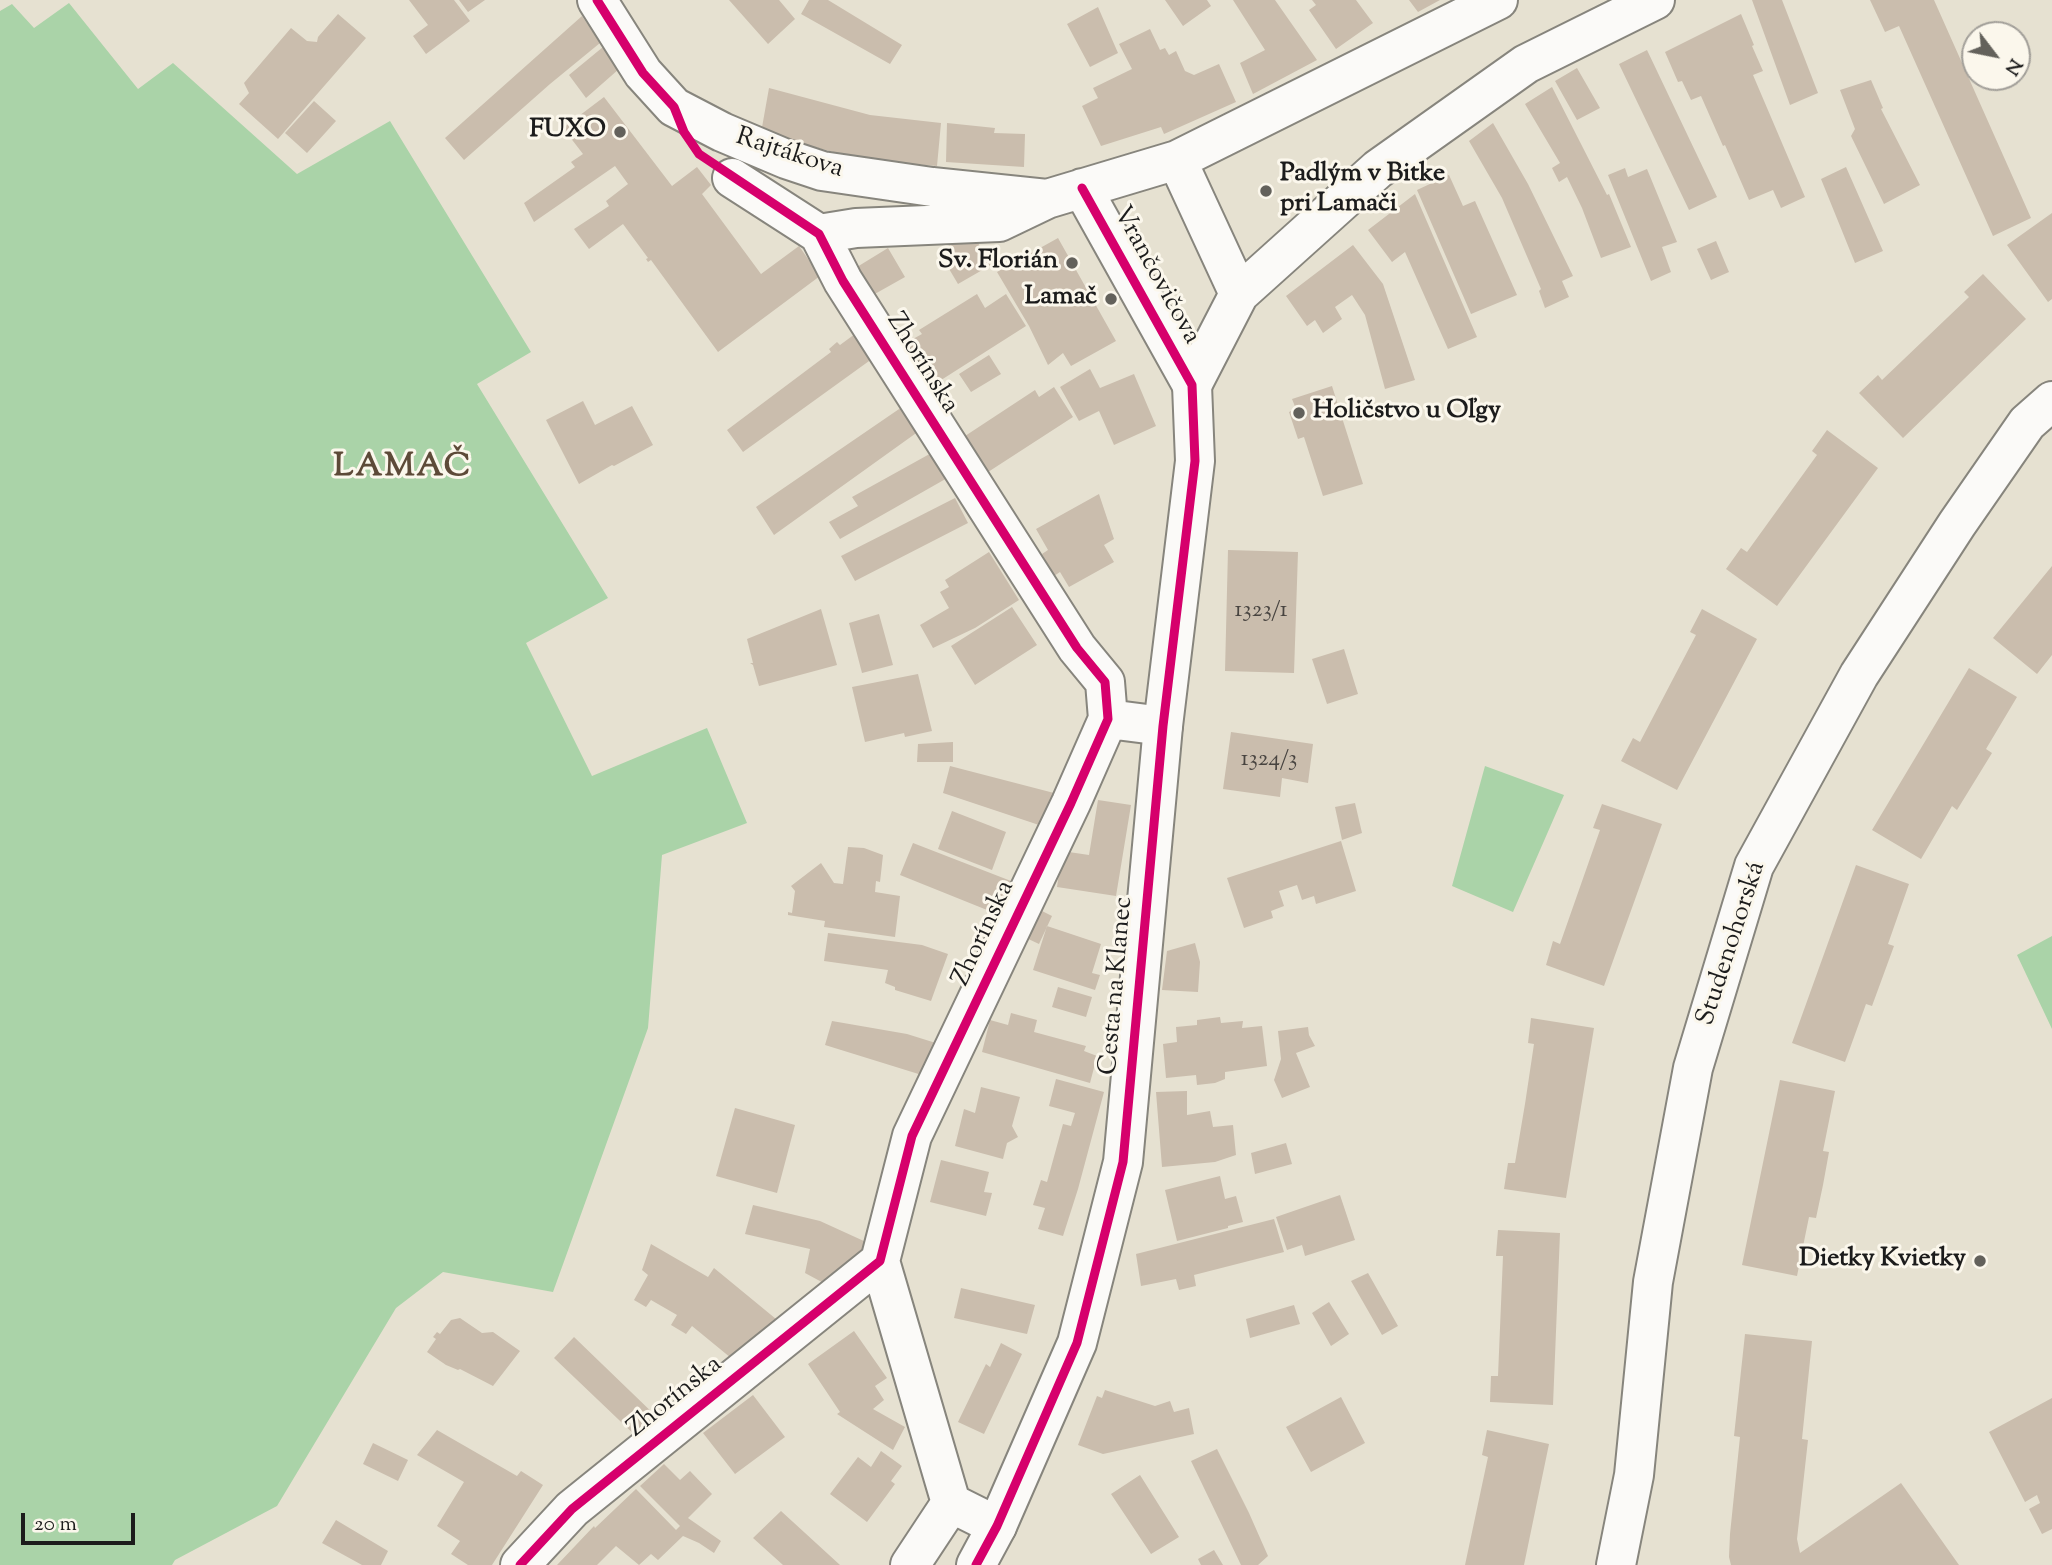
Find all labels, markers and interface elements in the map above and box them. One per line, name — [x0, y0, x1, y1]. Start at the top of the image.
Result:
north arrow — [1961, 21, 2031, 91]
text: N — [1997, 53, 2028, 80]
place label: FUXO — [529, 116, 606, 148]
street label: Rajtákova — [731, 123, 847, 187]
marker: FUXO — [612, 124, 628, 140]
place label: Padlým v Bitke pri Lamači — [1280, 160, 1445, 222]
marker: Padlým v Bitke pri Lamači — [1258, 183, 1274, 199]
street label: Vrančovičova — [1104, 201, 1206, 351]
place label: Sv. Florián — [938, 247, 1058, 279]
marker: Sv. Florián — [1064, 255, 1080, 271]
place label: Lamač — [1024, 283, 1097, 315]
marker: Lamač — [1103, 291, 1119, 307]
street label: Zhorínska — [878, 308, 964, 420]
place label: Holičstvo u Oľgy — [1313, 397, 1501, 429]
marker: Holičstvo u Oľgy — [1291, 405, 1307, 421]
district label: LAMAČ — [334, 449, 472, 489]
house number: 1323/1 — [1235, 598, 1287, 626]
house number: 1324/3 — [1241, 747, 1297, 775]
street label: Studenohorská — [1692, 858, 1774, 1030]
street label: Zhorínska — [947, 876, 1023, 992]
street label: Cesta na Klanec — [1095, 896, 1141, 1076]
place label: Dietky Kvietky — [1799, 1245, 1966, 1277]
marker: Dietky Kvietky — [1972, 1253, 1988, 1269]
street label: Zhorínska — [622, 1350, 730, 1446]
scale bar — [24, 1498, 138, 1542]
text: 20 m — [34, 1510, 77, 1540]

